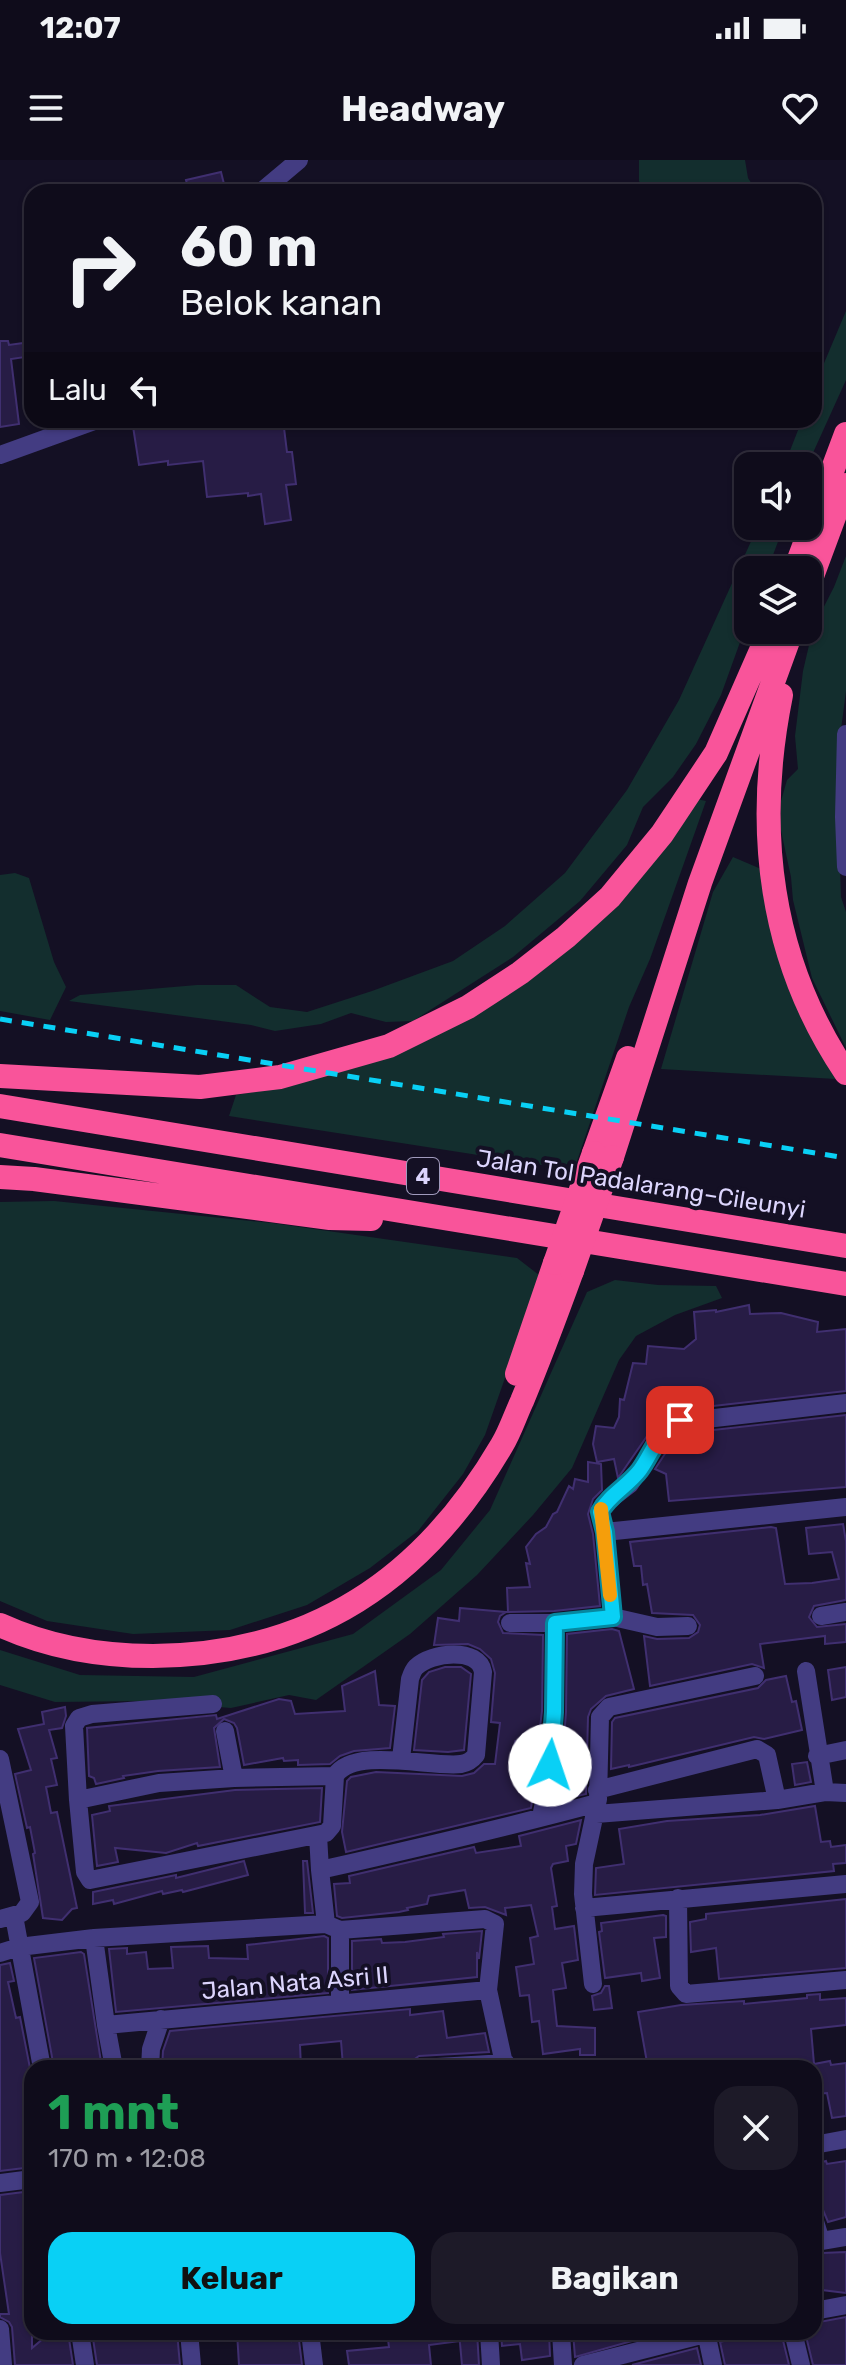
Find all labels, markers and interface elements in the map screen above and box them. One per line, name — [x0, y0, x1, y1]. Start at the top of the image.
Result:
text: 12:07 — [40, 10, 121, 46]
icon: menu — [24, 86, 68, 130]
icon: heart — [778, 86, 822, 130]
text: Headway — [341, 87, 505, 130]
text: 60 m — [180, 214, 318, 280]
icon: right — [48, 216, 152, 320]
text: Belok kanan — [180, 281, 382, 324]
icon: left — [123, 368, 167, 412]
text: Lalu — [48, 372, 107, 408]
map controls — [734, 452, 822, 644]
button: sound — [734, 452, 822, 540]
button: layers — [734, 556, 822, 644]
street label: Jalan Tol Padalarang–Cileunyi — [474, 1144, 808, 1224]
road number: 4 — [407, 1158, 439, 1194]
pin — [646, 1386, 714, 1454]
icon: arrive — [658, 1398, 702, 1442]
position arrow — [508, 1723, 592, 1807]
street label: Jalan Nata Asri II — [200, 1961, 390, 2005]
text: 1 mnt — [48, 2084, 179, 2141]
button: close — [714, 2086, 798, 2170]
text: 170 m · 12:08 — [48, 2143, 206, 2174]
button: Keluar — [48, 2232, 415, 2324]
button: Bagikan — [431, 2232, 798, 2324]

